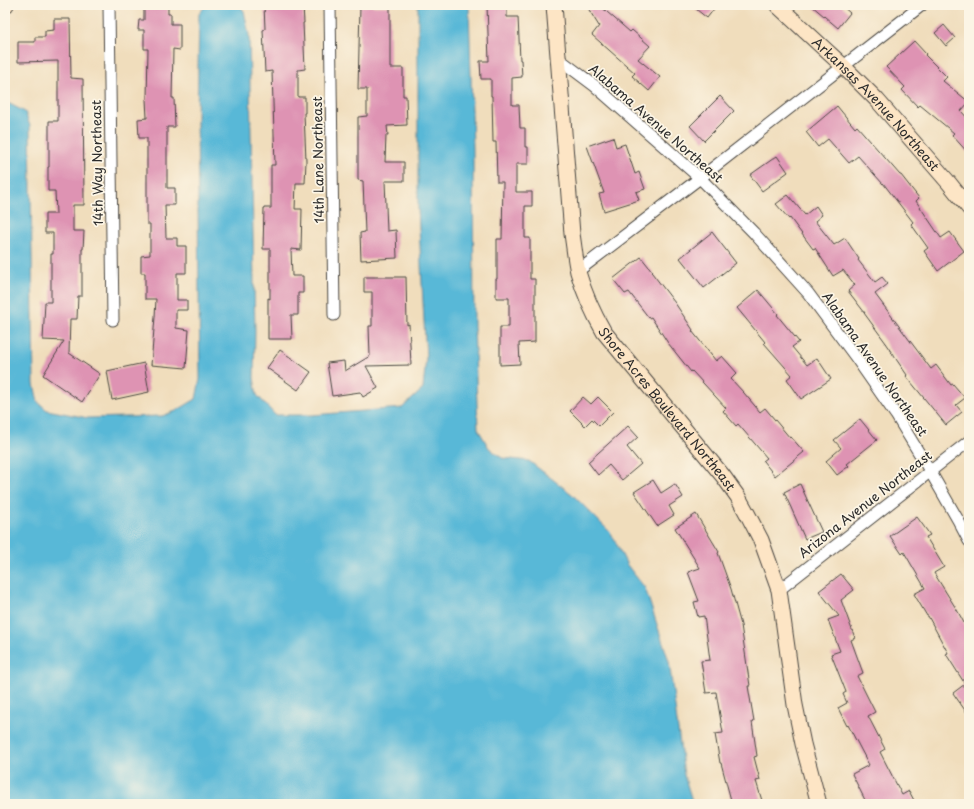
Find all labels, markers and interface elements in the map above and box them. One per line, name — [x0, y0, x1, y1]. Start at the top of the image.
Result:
street label: Arkansas Avenue Northeast — [808, 32, 944, 175]
street label: Alabama Avenue Northeast — [585, 59, 728, 186]
street label: 14th Lane Northeast — [307, 96, 328, 224]
street label: 14th Way Northeast — [86, 100, 107, 226]
street label: Alabama Avenue Northeast — [818, 288, 933, 440]
street label: Shore Acres Boulevard Northeast — [594, 323, 740, 494]
street label: Arizona Avenue Northeast — [794, 445, 935, 562]

